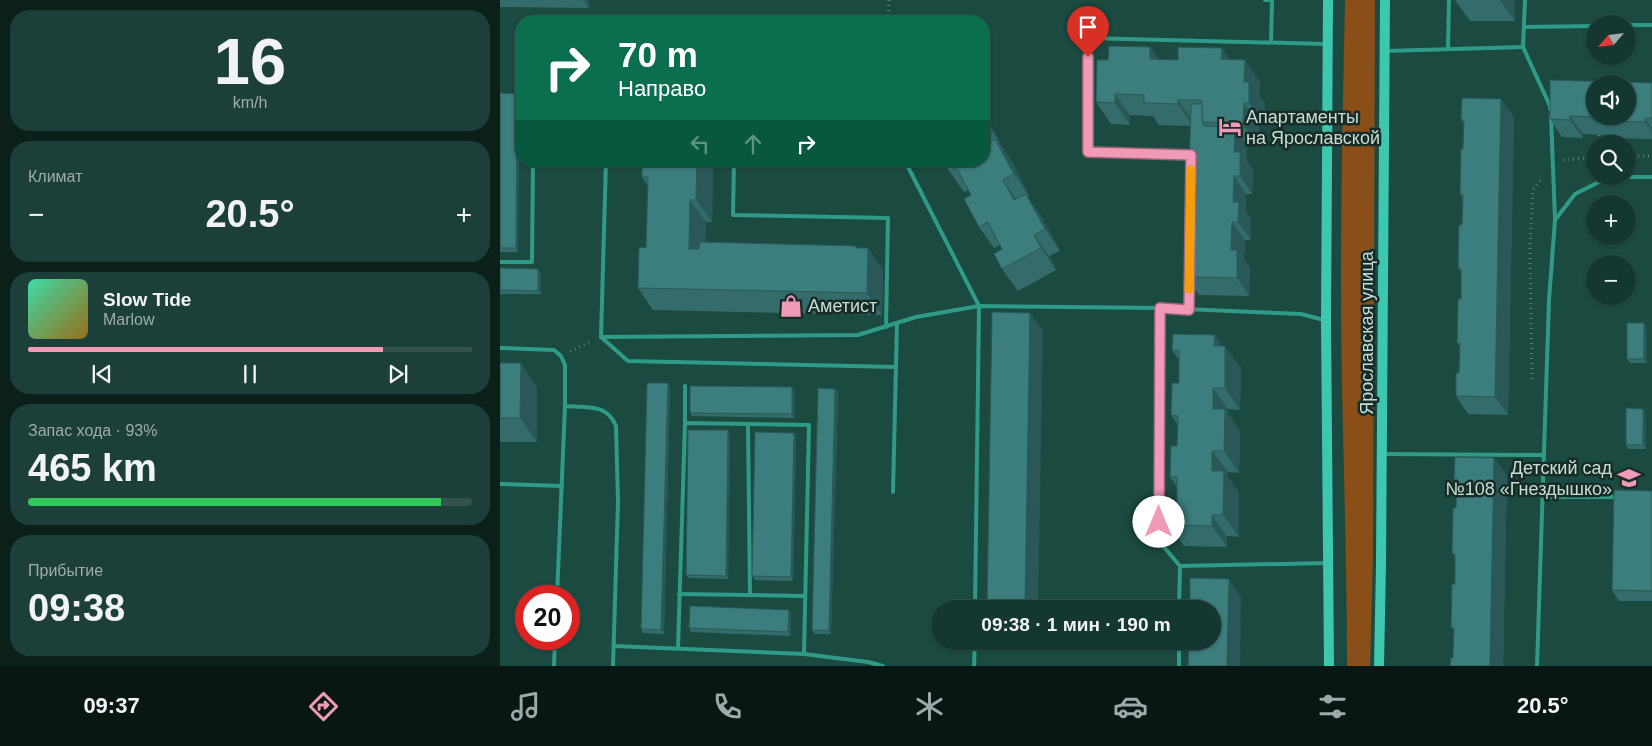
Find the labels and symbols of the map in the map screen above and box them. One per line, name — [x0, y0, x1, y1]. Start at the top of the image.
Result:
pin — [1067, 6, 1109, 57]
north arrow — [1586, 15, 1636, 65]
place label: Апартаменты на Ярославской — [1246, 107, 1380, 148]
hotel icon: Апартаменты на Ярославской — [1217, 114, 1243, 140]
street label: Ярославская улица — [1357, 250, 1377, 415]
shop icon: Аметист — [778, 293, 804, 319]
place label: Аметист — [808, 296, 877, 316]
place label: Детский сад №108 «Гнездышко» — [1446, 458, 1612, 499]
school or university icon: Детский сад №108 «Гнездышко» — [1616, 465, 1642, 491]
position arrow — [1132, 495, 1184, 547]
speed limit sign: 20 — [515, 585, 580, 650]

